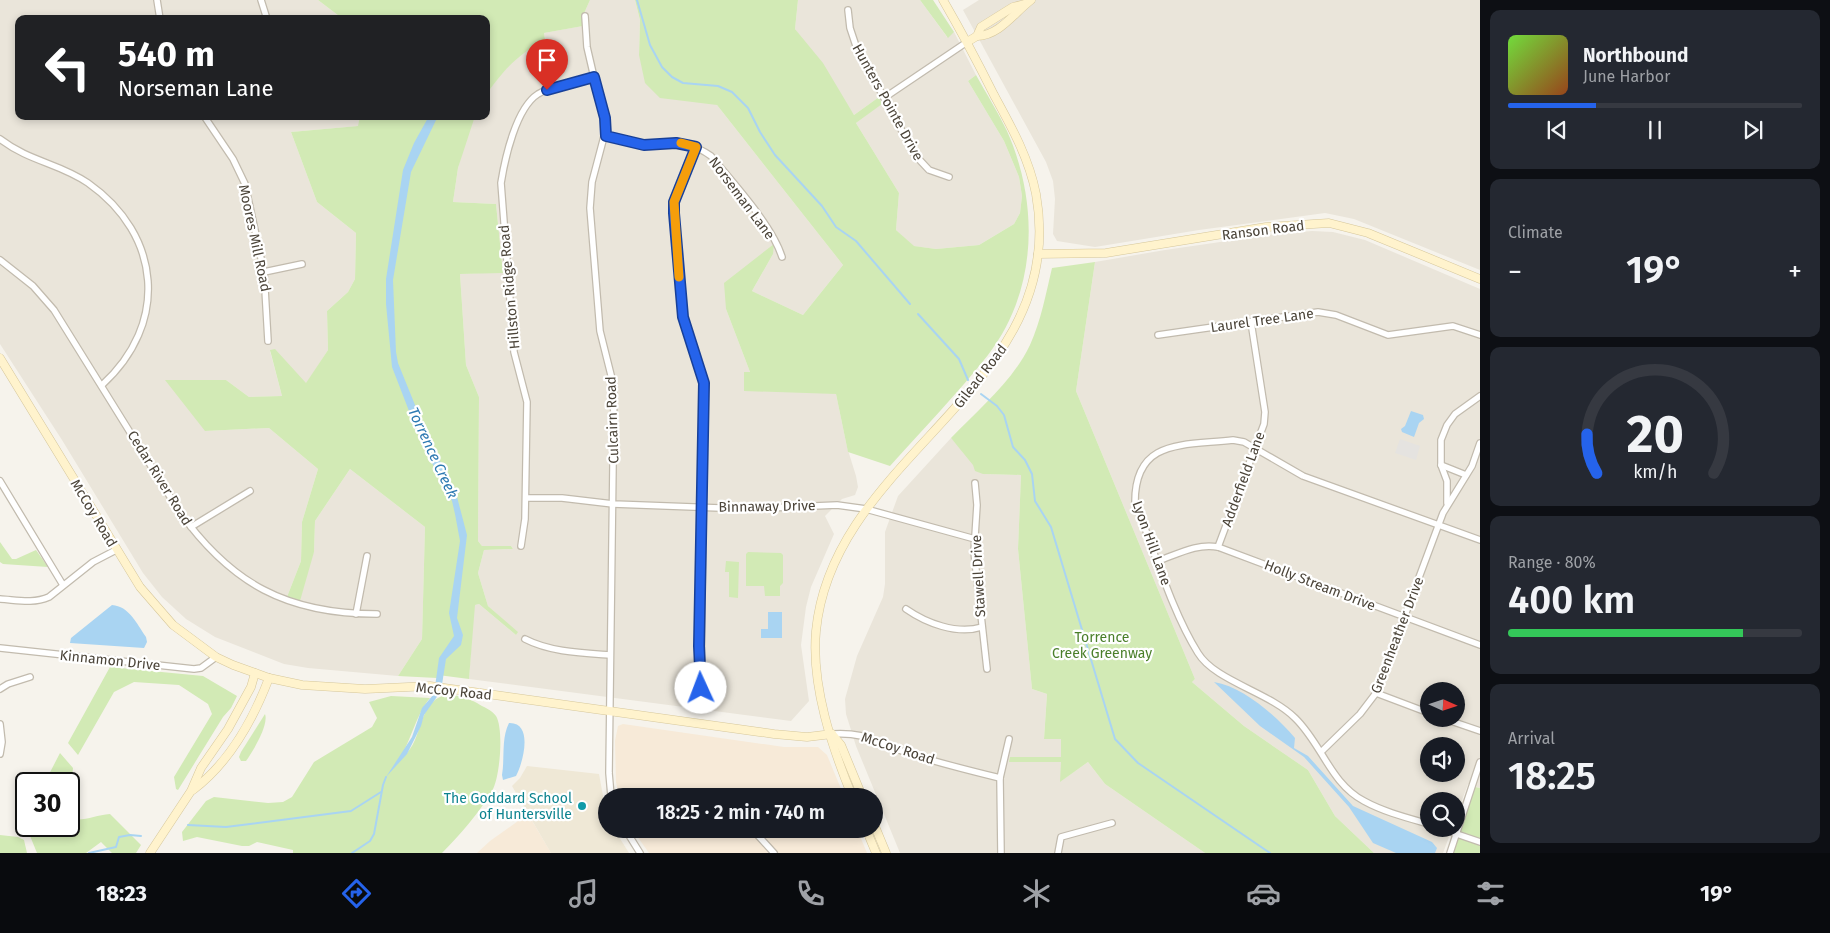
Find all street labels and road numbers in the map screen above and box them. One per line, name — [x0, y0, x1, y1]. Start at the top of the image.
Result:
street label: Hunters Pointe Drive — [848, 41, 927, 164]
street label: Norseman Lane — [705, 154, 778, 243]
street label: Moores Mill Road — [235, 183, 274, 293]
street label: Ranson Road — [1221, 217, 1305, 244]
street label: Hillston Ridge Road — [496, 224, 523, 350]
street label: Laurel Tree Lane — [1209, 305, 1315, 336]
street label: Gilead Road — [950, 341, 1011, 412]
street label: Culcairn Road — [602, 376, 623, 464]
street label: Cedar River Road — [124, 428, 196, 529]
street label: Adderfield Lane — [1218, 429, 1269, 529]
street label: McCoy Road — [67, 476, 120, 550]
street label: Binnaway Drive — [718, 497, 816, 516]
street label: Lyon Hill Lane — [1128, 499, 1175, 588]
street label: Stawell Drive — [968, 534, 989, 618]
street label: Holly Stream Drive — [1262, 556, 1378, 614]
street label: Greenheather Drive — [1367, 575, 1428, 696]
street label: Kinnamon Drive — [59, 647, 161, 674]
street label: McCoy Road — [415, 679, 493, 704]
street label: McCoy Road — [859, 729, 937, 768]

